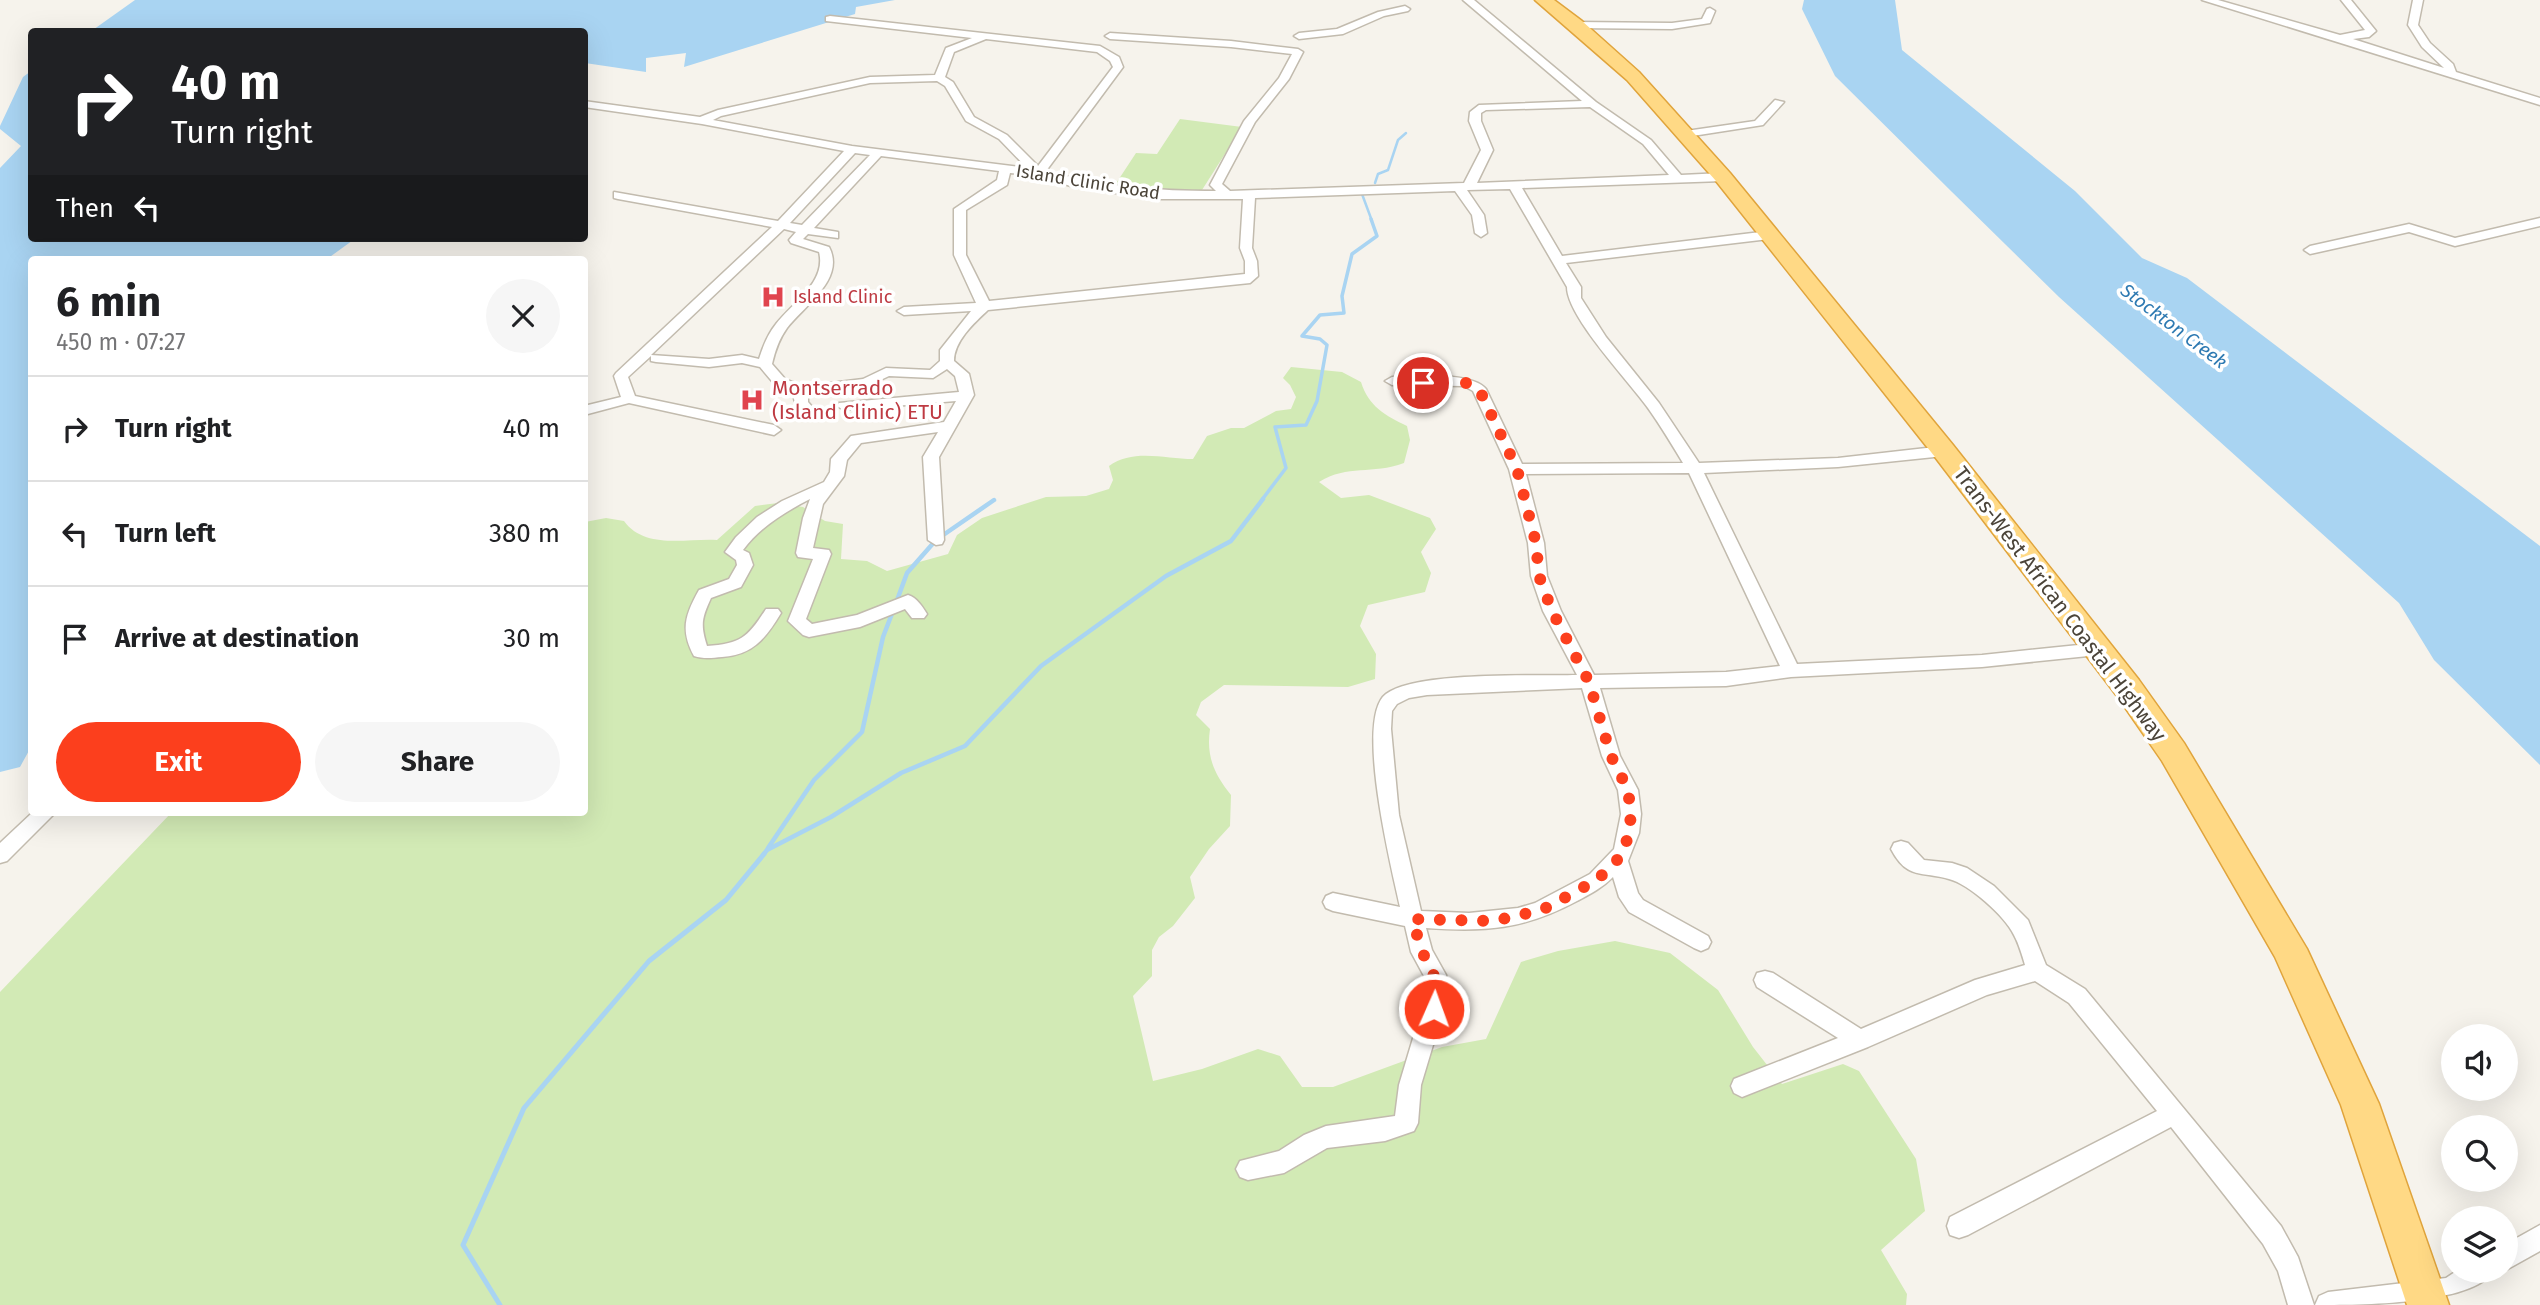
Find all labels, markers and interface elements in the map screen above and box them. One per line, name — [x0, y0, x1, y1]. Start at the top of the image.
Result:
text: 40 m — [171, 53, 280, 112]
icon: right — [56, 56, 147, 147]
text: Turn right — [171, 113, 313, 151]
street label: Island Clinic Road — [1014, 160, 1162, 204]
icon: left — [128, 189, 166, 227]
text: Then — [56, 193, 114, 224]
text: 6 min — [56, 277, 161, 327]
water label: Stockton Creek — [2116, 278, 2232, 373]
button: close — [486, 279, 560, 353]
hospital icon: Island Clinic — [759, 283, 787, 311]
place label: Island Clinic — [793, 286, 893, 308]
text: 450 m · 07:27 — [56, 328, 185, 356]
pin — [1393, 353, 1453, 413]
icon: arrive — [1404, 364, 1442, 402]
place label: Montserrado (Island Clinic) ETU — [772, 375, 943, 425]
hospital icon: Montserrado (Island Clinic) ETU — [738, 386, 766, 414]
icon: right — [56, 410, 94, 448]
text: Turn right — [115, 413, 232, 444]
text: 40 m — [502, 413, 560, 444]
street label: Trans-West African Coastal Highway — [1948, 461, 2172, 747]
icon: left — [56, 515, 94, 553]
text: Turn left — [115, 518, 216, 549]
text: 380 m — [489, 518, 560, 549]
icon: arrive — [56, 620, 94, 658]
text: Arrive at destination — [115, 623, 359, 654]
text: 30 m — [503, 623, 560, 654]
button: Exit — [56, 722, 301, 802]
button: Share — [315, 722, 560, 802]
position arrow — [1397, 972, 1471, 1046]
map controls — [2441, 1024, 2518, 1283]
button: sound — [2441, 1024, 2518, 1101]
button: search — [2441, 1115, 2518, 1192]
button: layers — [2441, 1206, 2518, 1283]

